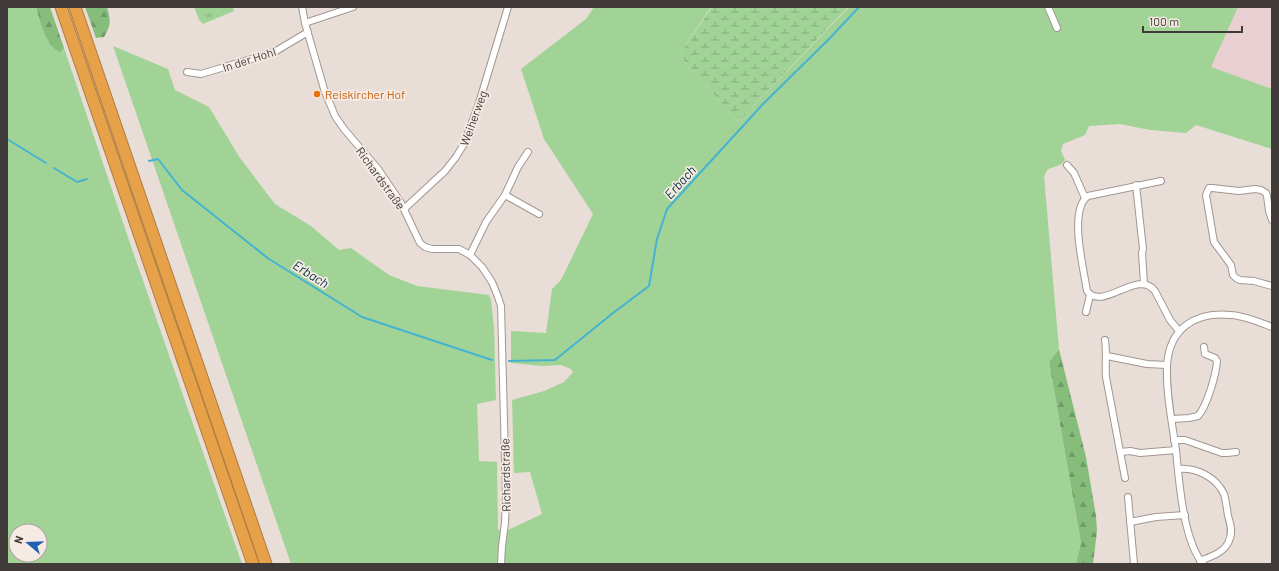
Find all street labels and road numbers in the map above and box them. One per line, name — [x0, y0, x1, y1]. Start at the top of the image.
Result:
street label: In der Hohl — [221, 44, 277, 74]
street label: Weiherweg — [456, 88, 490, 148]
street label: Richardstraße — [354, 144, 408, 212]
street label: Richardstraße — [497, 438, 513, 512]

